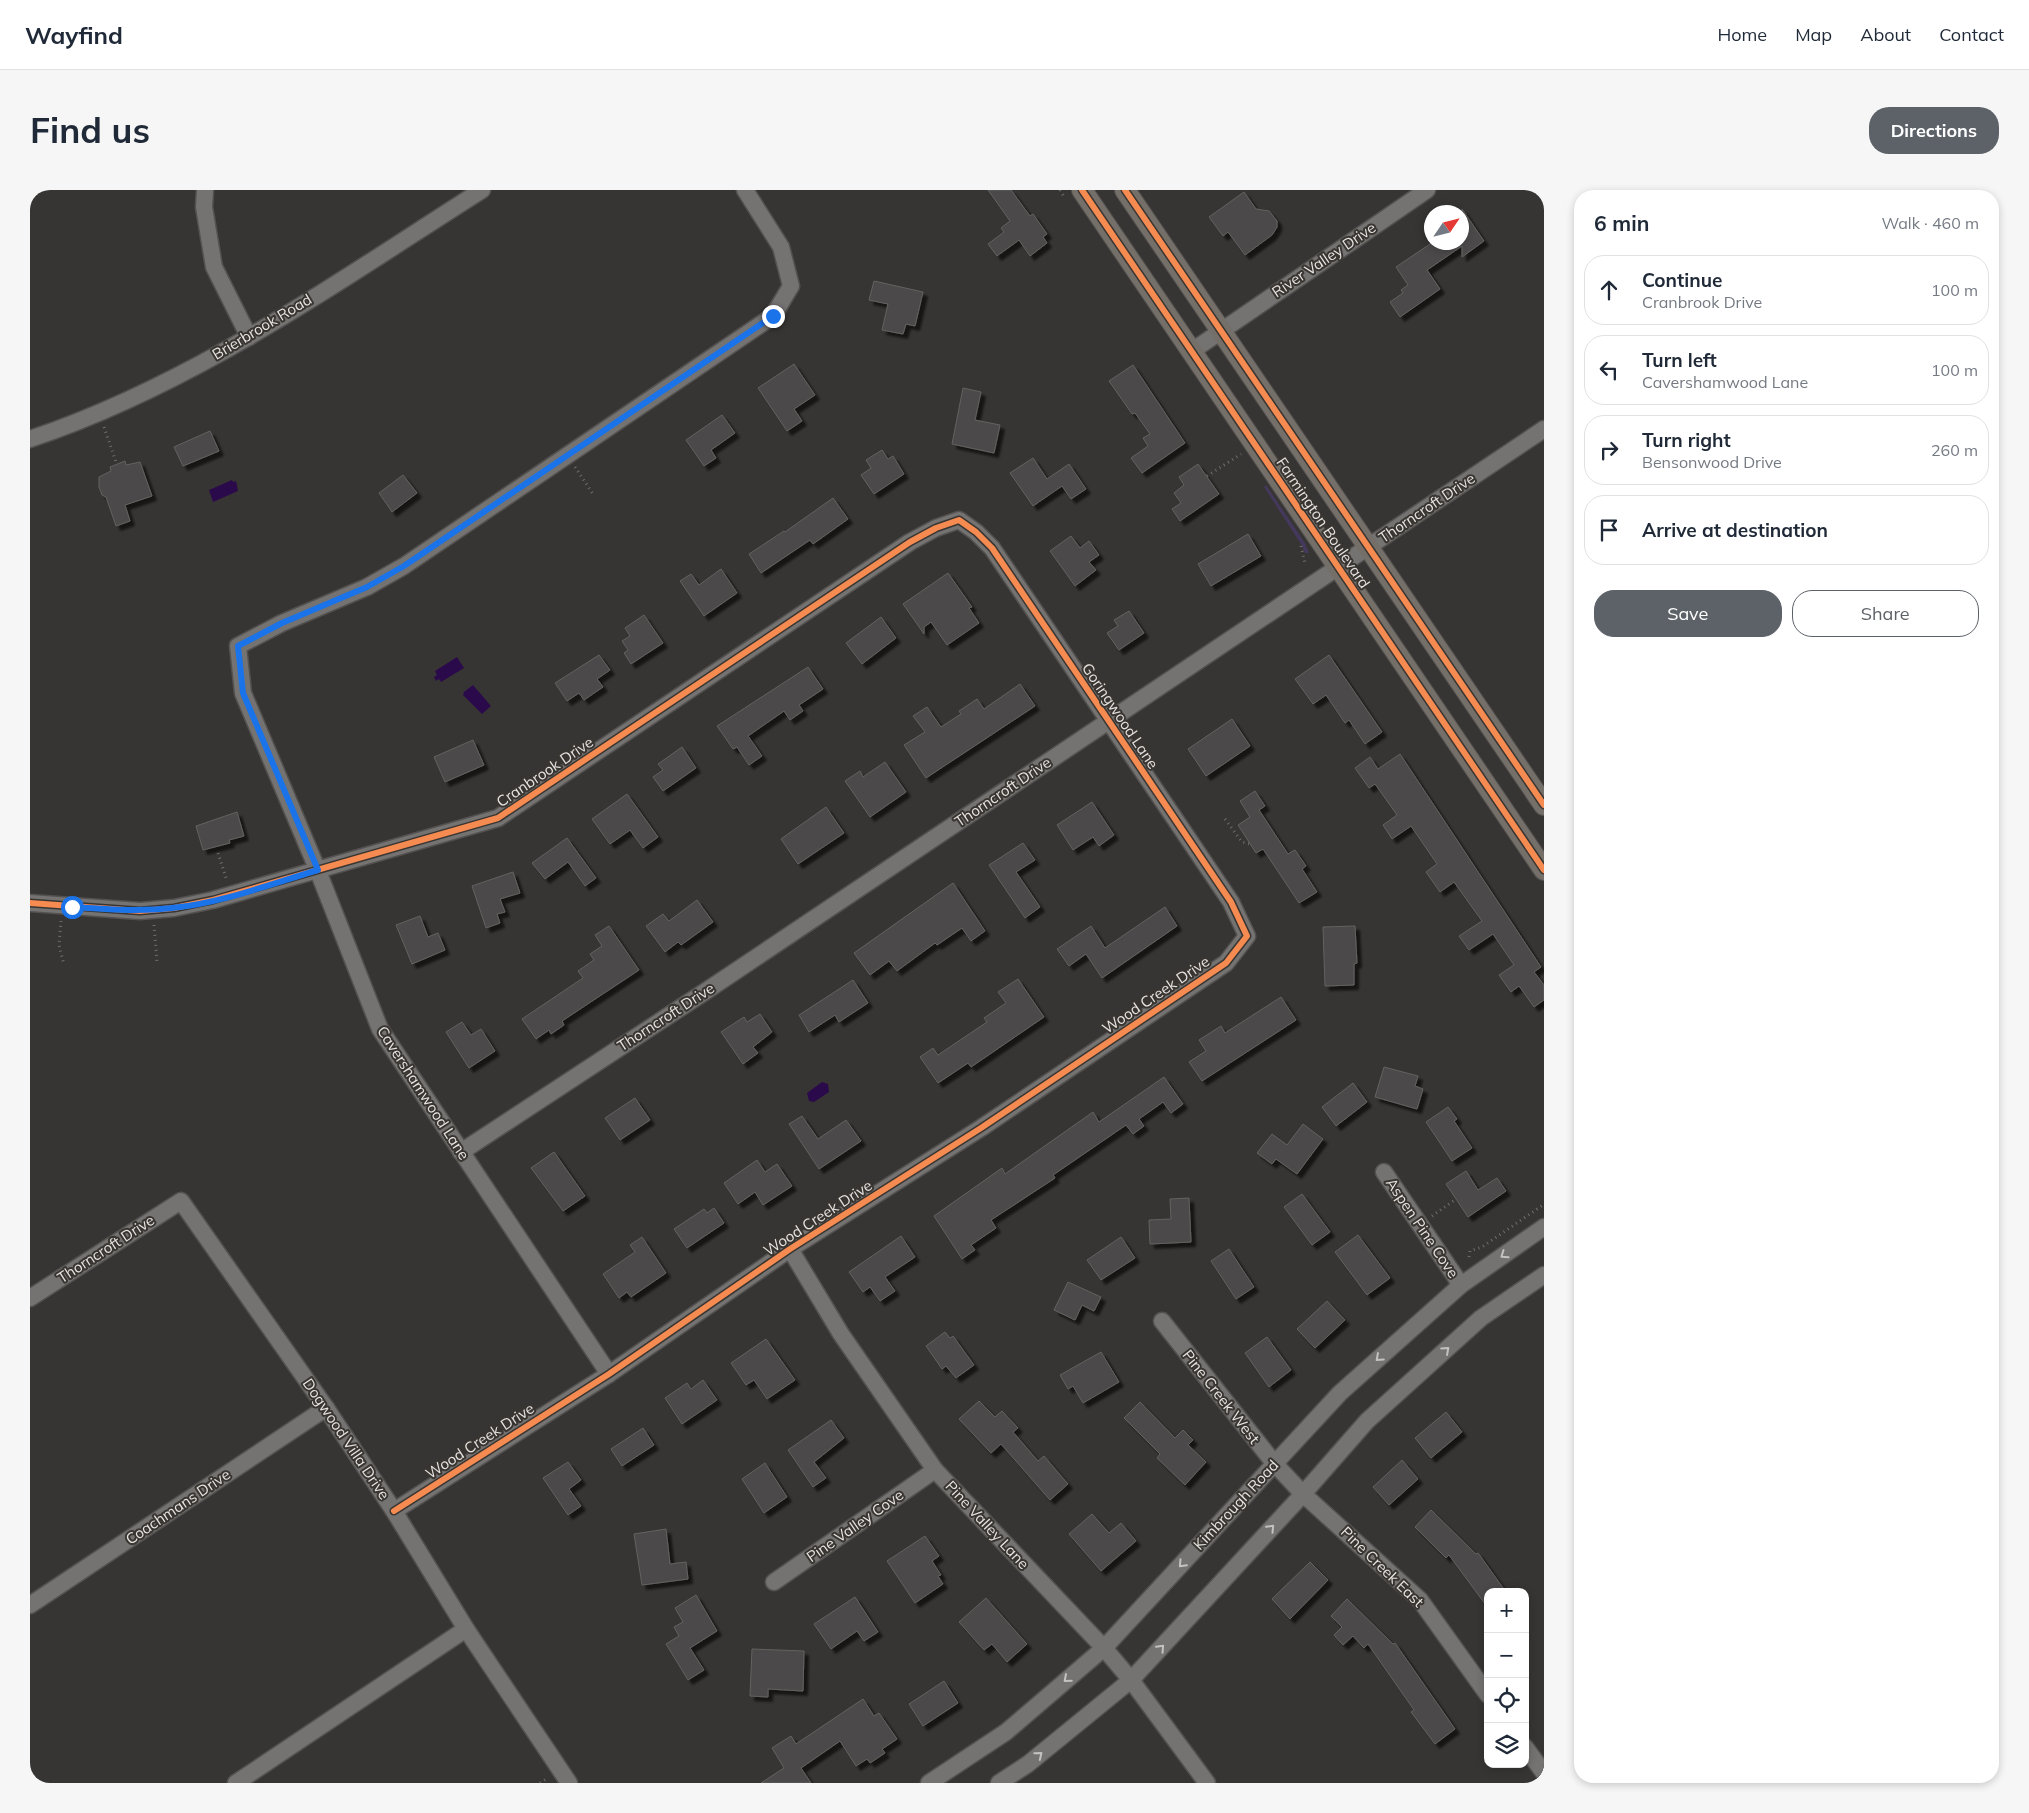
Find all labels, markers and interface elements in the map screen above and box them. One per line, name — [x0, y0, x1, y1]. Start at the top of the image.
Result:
text: Wayfind — [25, 20, 123, 50]
text: Home — [1717, 23, 1767, 46]
text: Map — [1795, 23, 1832, 46]
text: About — [1860, 23, 1911, 46]
text: Contact — [1939, 23, 2004, 46]
button: Directions — [1869, 107, 1999, 154]
text: Find us — [30, 108, 150, 152]
north arrow — [1424, 205, 1469, 250]
text: 6 min — [1594, 210, 1649, 236]
text: Walk · 460 m — [1881, 213, 1979, 233]
street label: River Valley Drive — [1268, 218, 1379, 301]
text: Continue — [1642, 268, 1722, 292]
icon: ahead — [1595, 276, 1623, 304]
text: 100 m — [1931, 280, 1978, 300]
street label: Brierbrook Road — [209, 289, 315, 364]
text: Cranbrook Drive — [1642, 292, 1762, 312]
route end — [762, 305, 785, 328]
text: Turn left — [1642, 348, 1717, 372]
icon: left — [1595, 356, 1623, 384]
text: 100 m — [1931, 360, 1978, 380]
text: Cavershamwood Lane — [1642, 372, 1808, 392]
text: Turn right — [1642, 428, 1731, 452]
icon: right — [1595, 436, 1623, 464]
text: 260 m — [1931, 440, 1978, 460]
text: Bensonwood Drive — [1642, 452, 1782, 472]
street label: Farmington Boulevard — [1273, 454, 1374, 592]
street label: Thorncroft Drive — [1375, 468, 1478, 547]
icon: arrive — [1595, 516, 1623, 544]
text: Arrive at destination — [1642, 518, 1828, 542]
button: Save — [1594, 590, 1782, 637]
button: Share — [1792, 590, 1979, 637]
street label: Goringwood Lane — [1078, 659, 1163, 772]
street label: Cranbrook Drive — [493, 732, 597, 811]
street label: Thorncroft Drive — [951, 752, 1054, 831]
route start — [61, 896, 84, 919]
street label: Wood Creek Drive — [1098, 952, 1213, 1038]
street label: Thorncroft Drive — [614, 978, 718, 1055]
street label: Cavershamwood Lane — [373, 1022, 474, 1163]
street label: Aspen Pine Cove — [1382, 1174, 1463, 1281]
street label: Wood Creek Drive — [760, 1175, 876, 1260]
street label: Thorncroft Drive — [54, 1210, 158, 1287]
one-way arrow — [1500, 1249, 1510, 1258]
street label: Pine Creek West — [1179, 1346, 1264, 1448]
one-way arrow — [1440, 1347, 1449, 1356]
one-way arrow — [1375, 1353, 1384, 1362]
street label: Dogwood Villa Drive — [299, 1374, 394, 1503]
street label: Wood Creek Drive — [422, 1398, 538, 1483]
street label: Kimbrough Road — [1189, 1456, 1282, 1554]
street label: Coachmans Drive — [122, 1465, 234, 1549]
street label: Pine Valley Lane — [942, 1476, 1033, 1573]
street label: Pine Valley Cove — [803, 1485, 907, 1566]
street label: Pine Creek East — [1337, 1522, 1428, 1611]
one-way arrow — [1265, 1525, 1274, 1534]
one-way arrow — [1178, 1558, 1187, 1567]
map controls — [1484, 1588, 1529, 1768]
button: + — [1484, 1588, 1529, 1633]
button: − — [1484, 1633, 1529, 1678]
one-way arrow — [1155, 1644, 1164, 1653]
one-way arrow — [1064, 1674, 1073, 1683]
button: locate — [1484, 1678, 1529, 1723]
button: layers — [1484, 1723, 1529, 1768]
one-way arrow — [1033, 1752, 1042, 1760]

